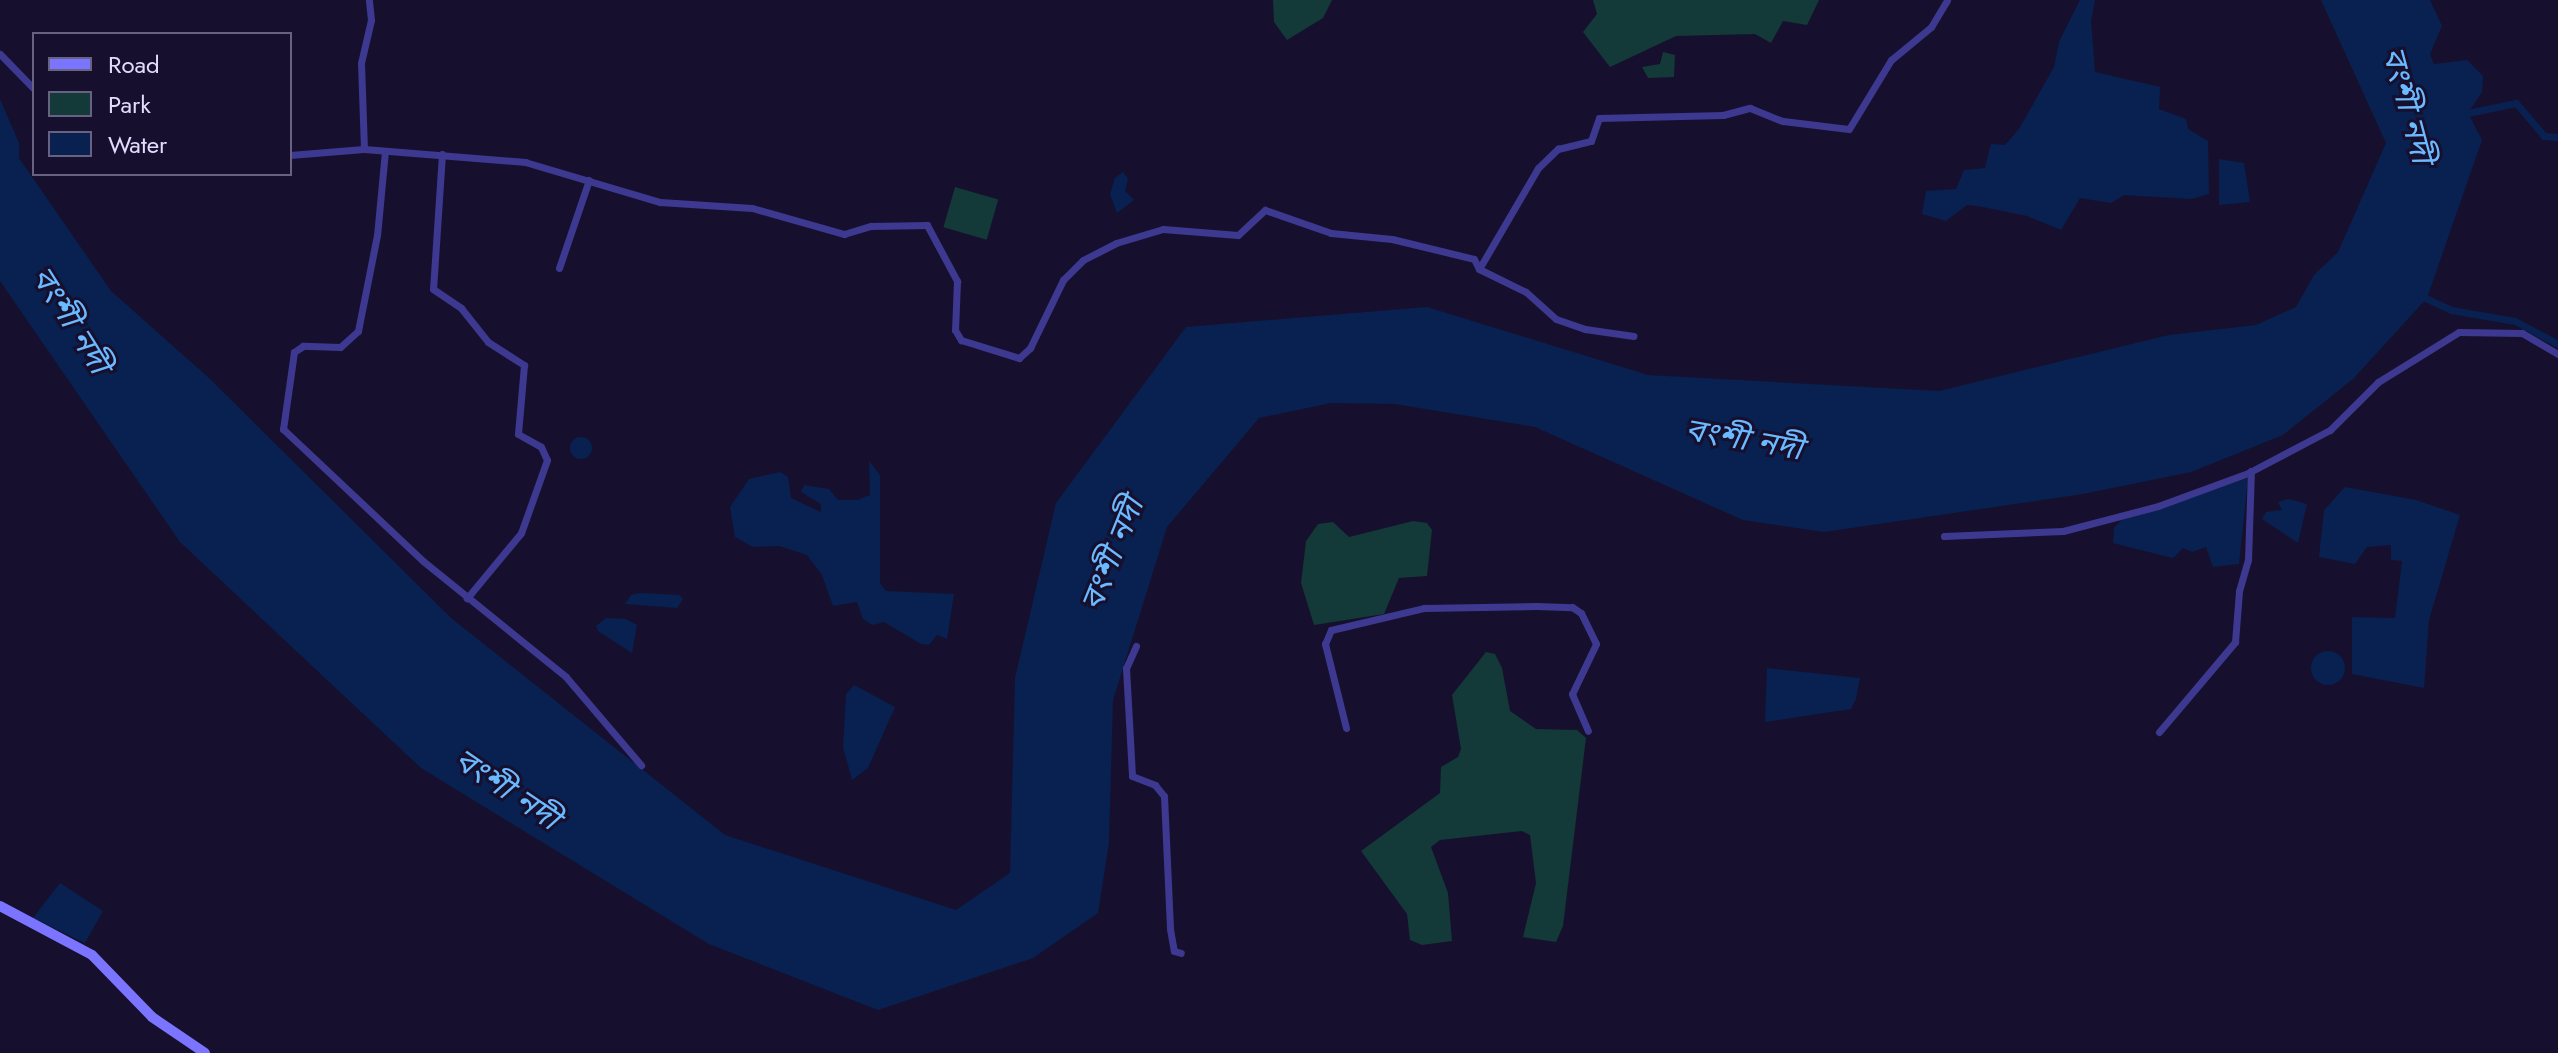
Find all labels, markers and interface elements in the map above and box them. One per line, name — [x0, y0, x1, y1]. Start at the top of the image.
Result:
legend — [32, 32, 292, 176]
water label: বংশী নদী — [2374, 43, 2442, 167]
text: Road — [108, 47, 160, 82]
text: Park — [108, 87, 151, 122]
text: Water — [108, 127, 167, 162]
water label: বংশী নদী — [23, 260, 119, 380]
water label: বংশী নদী — [1682, 410, 1806, 468]
water label: বংশী নদী — [1072, 492, 1152, 616]
water label: বংশী নদী — [447, 740, 567, 838]

